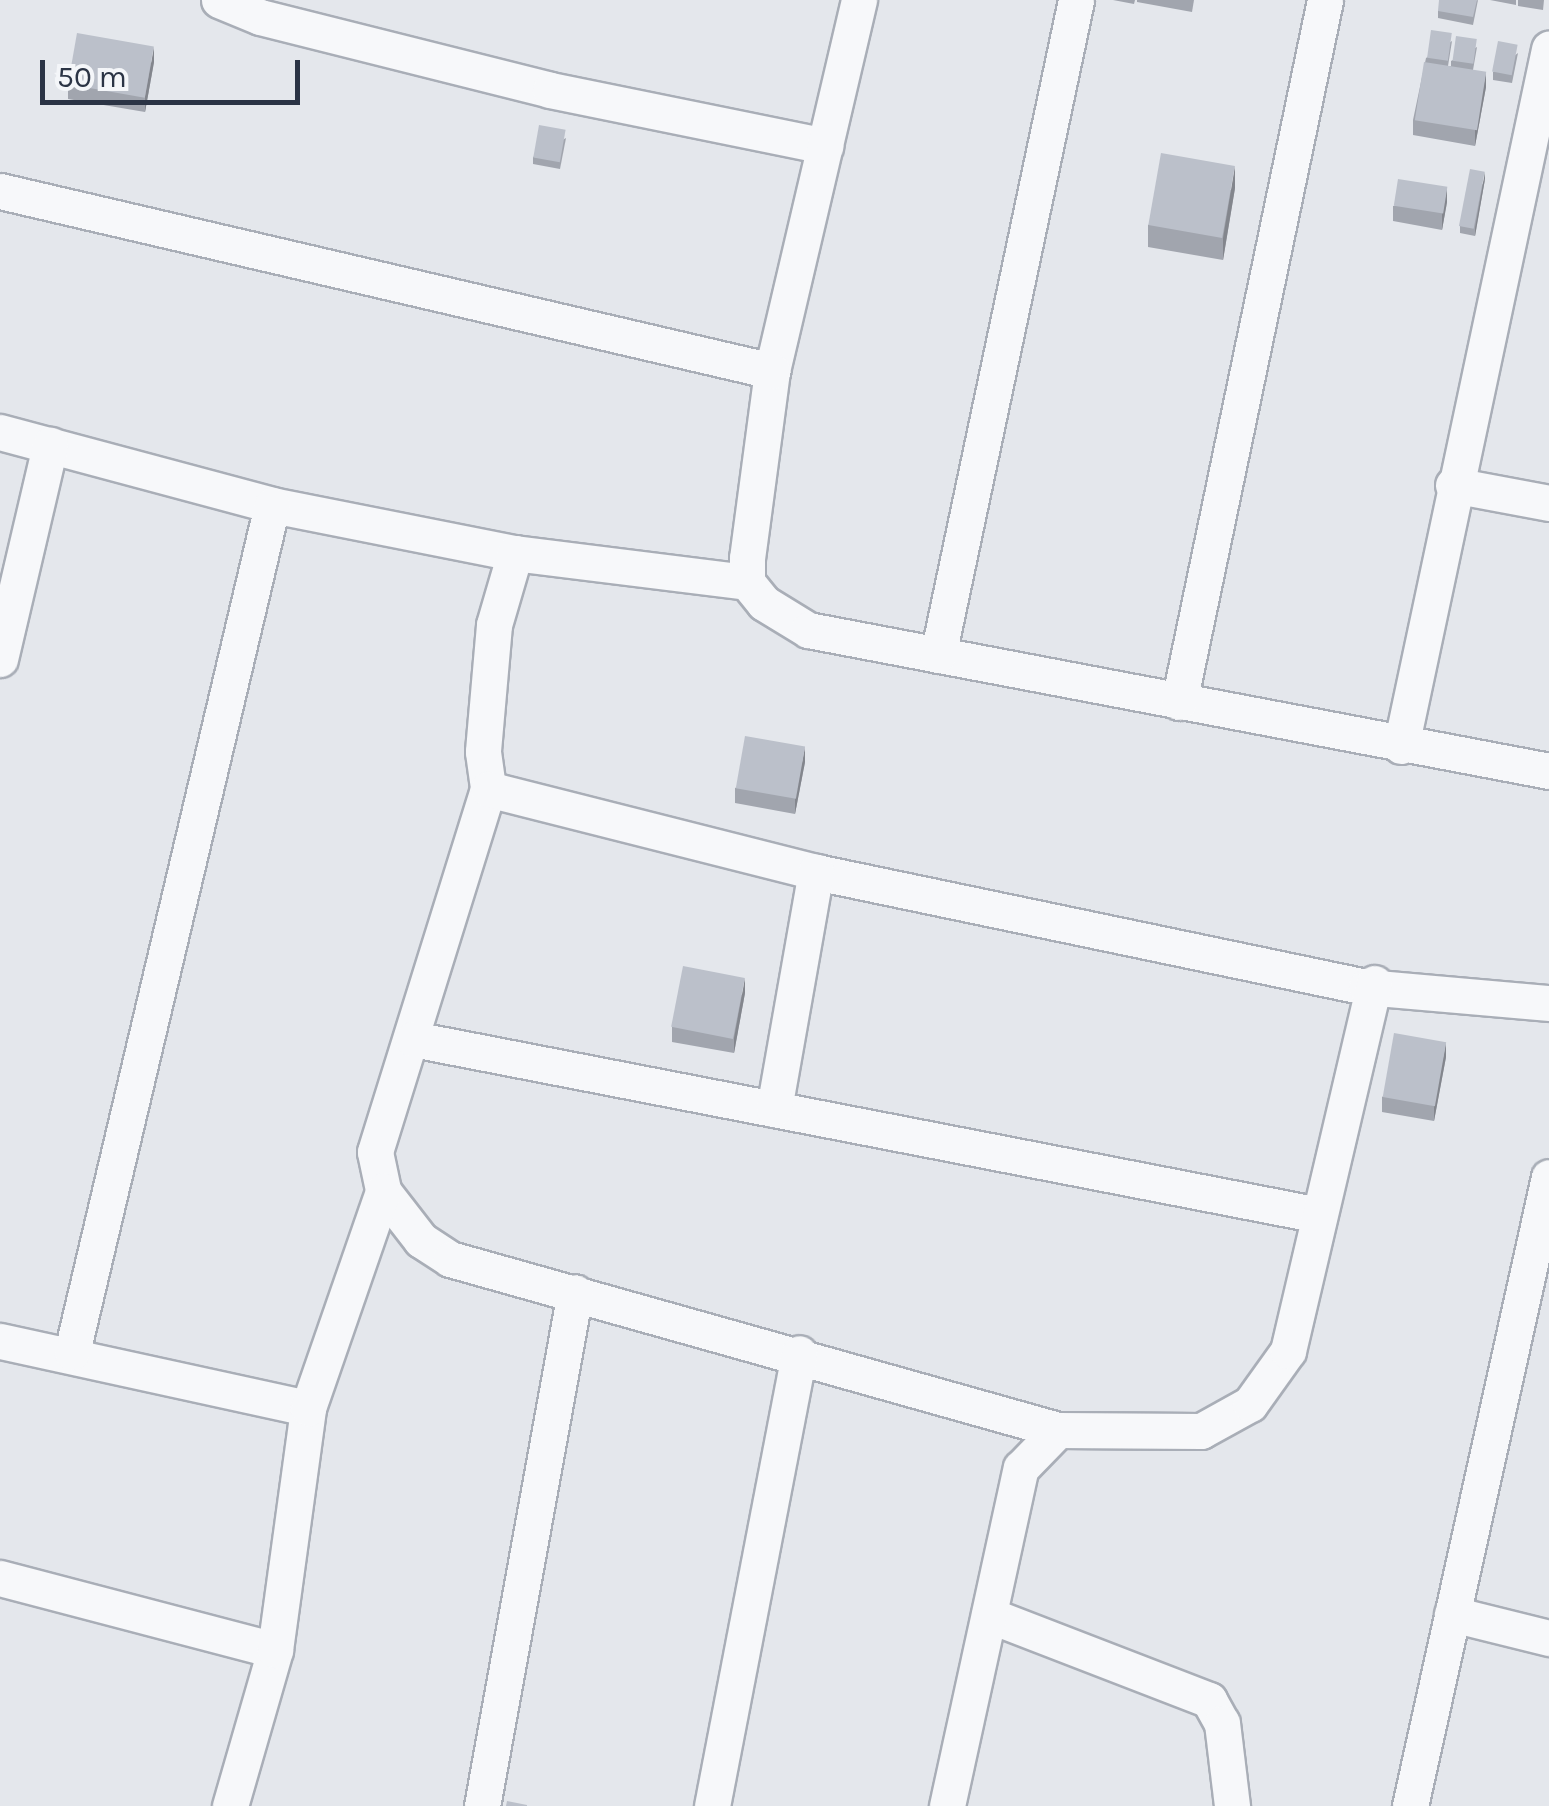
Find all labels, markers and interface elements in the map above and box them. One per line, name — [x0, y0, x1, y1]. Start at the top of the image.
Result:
scale bar — [45, 40, 305, 102]
text: 50 m — [57, 59, 127, 95]

